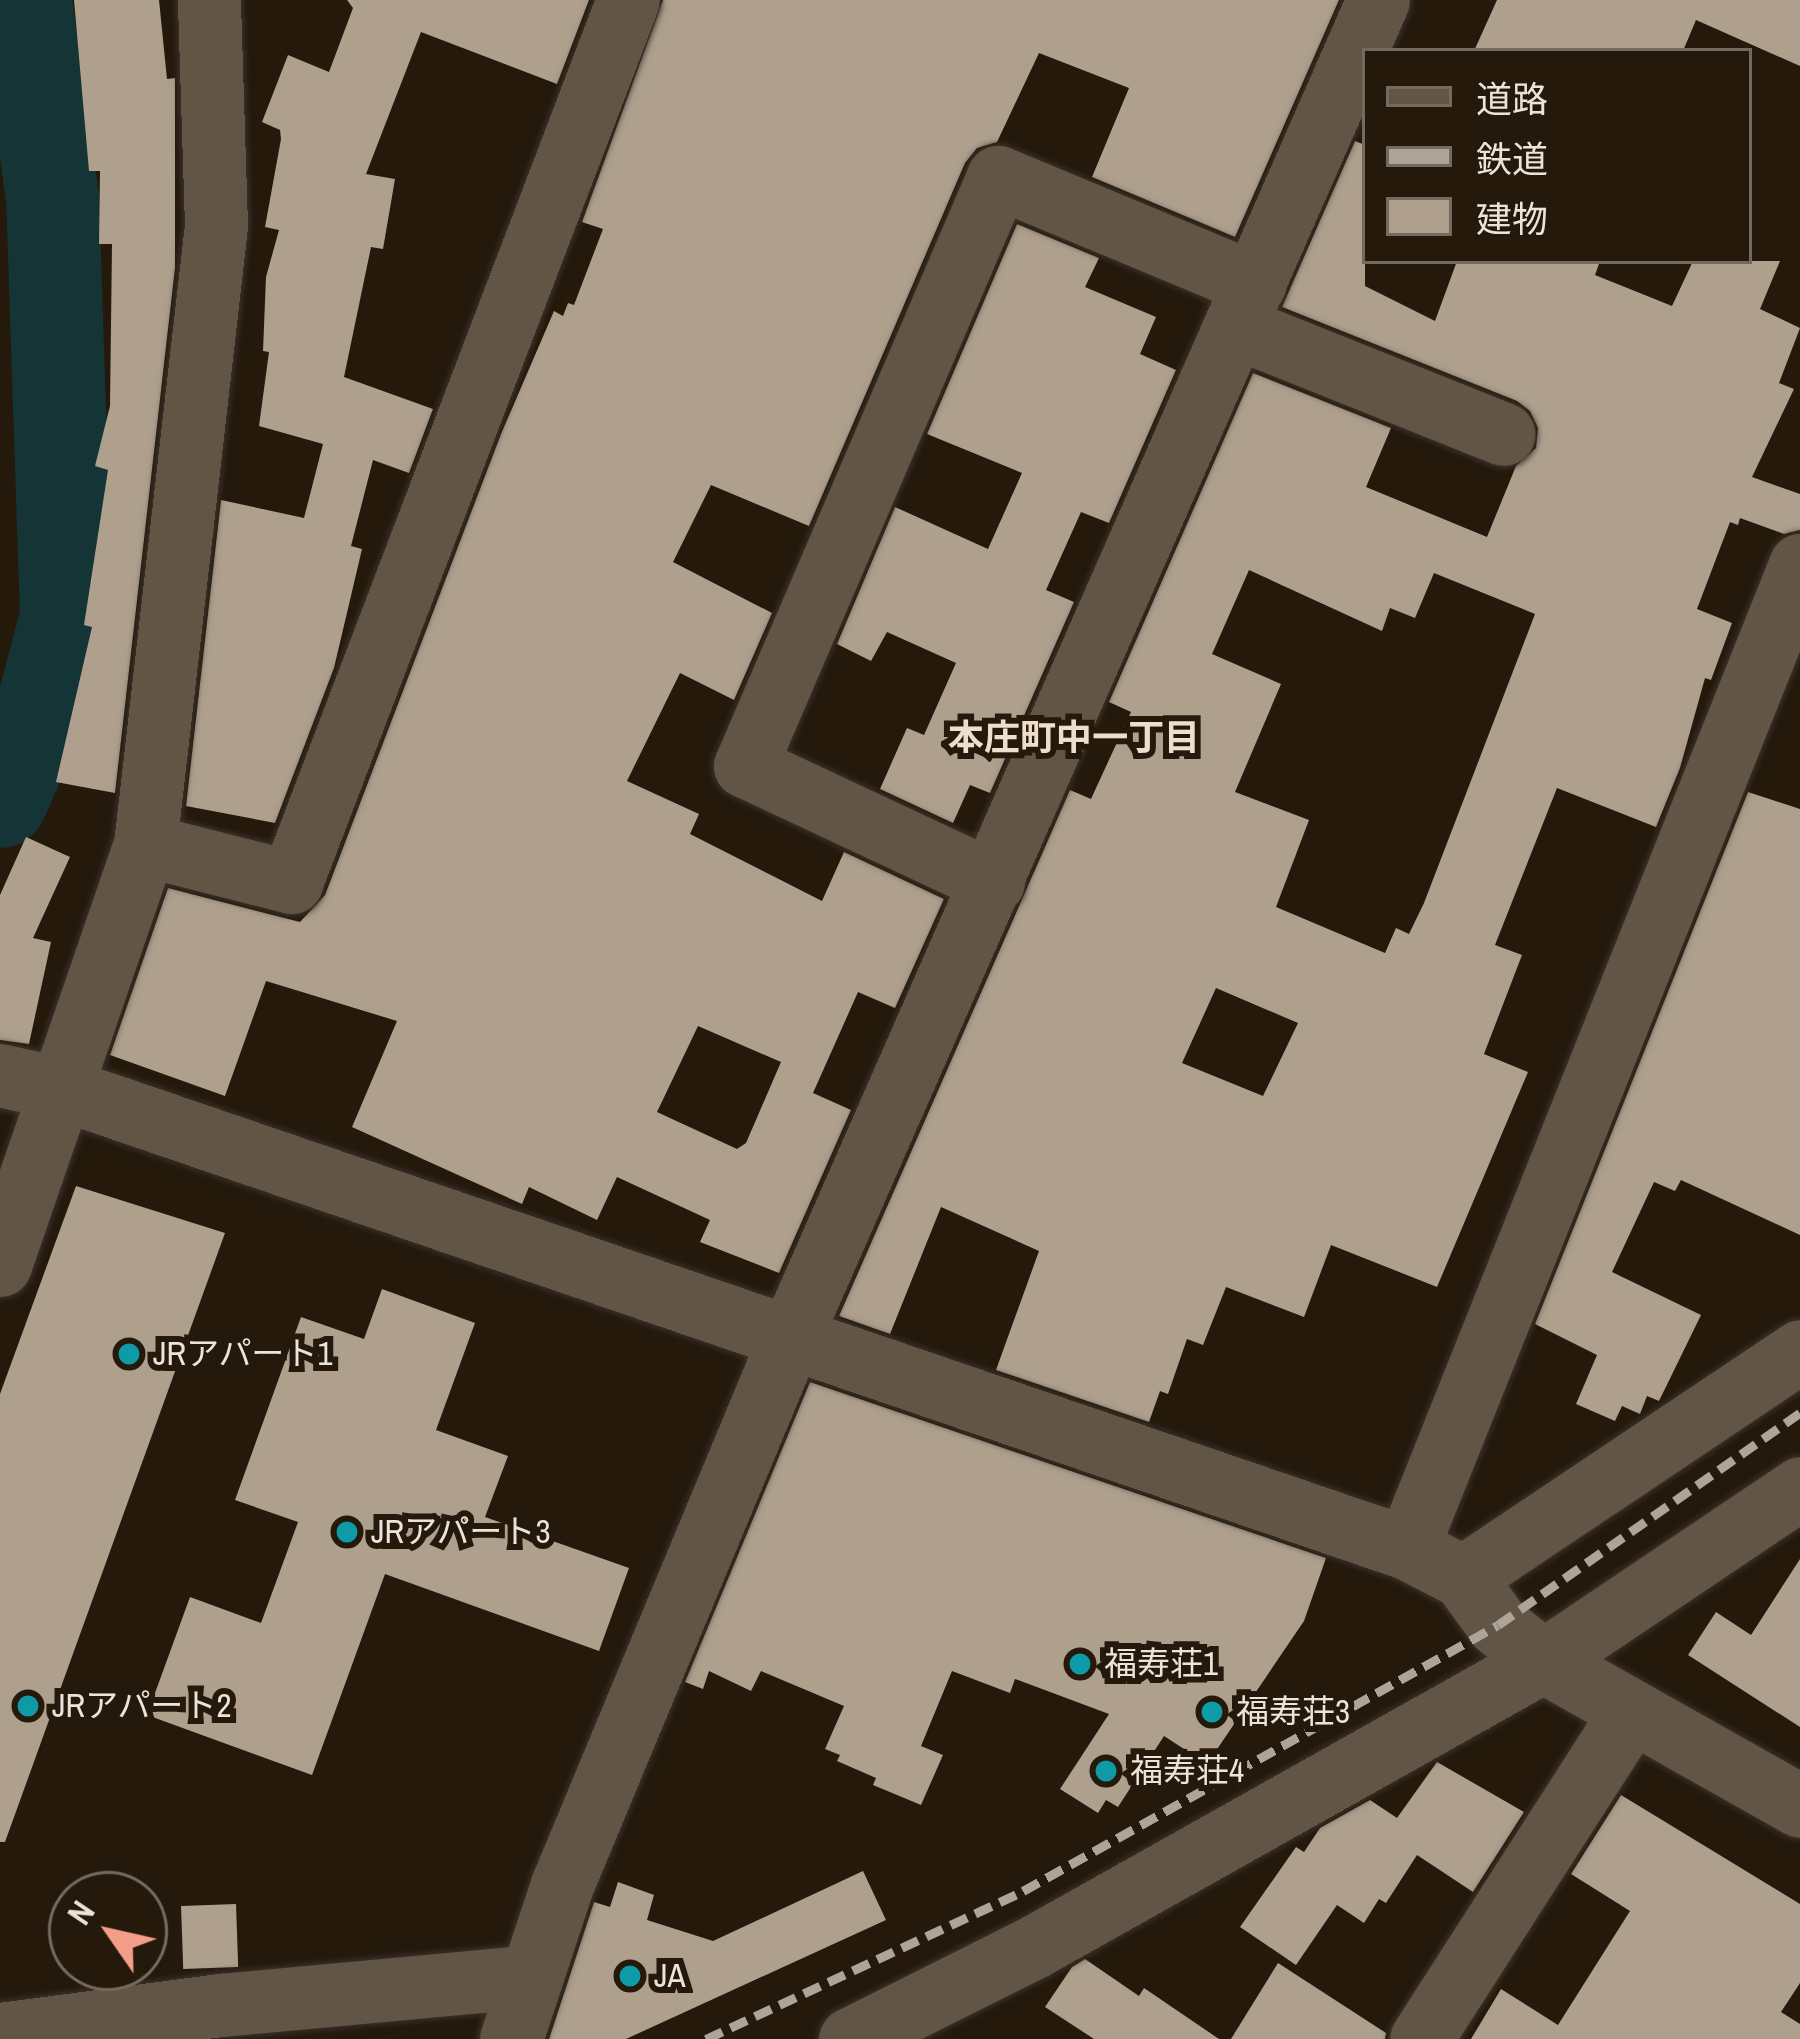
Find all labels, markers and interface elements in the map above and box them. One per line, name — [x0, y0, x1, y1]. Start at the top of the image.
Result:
legend — [1362, 48, 1752, 264]
text: 道路 — [1476, 75, 1548, 123]
text: 鉄道 — [1476, 135, 1548, 183]
text: 建物 — [1476, 195, 1548, 243]
district label: 本庄町中一丁目 — [948, 716, 1200, 760]
place label: JRアパート1 — [153, 1334, 333, 1374]
marker: JRアパート1 — [116, 1341, 142, 1367]
place label: JRアパート3 — [371, 1512, 551, 1552]
marker: JRアパート3 — [334, 1519, 360, 1545]
place label: 福寿荘1 — [1104, 1644, 1218, 1684]
marker: 福寿荘1 — [1067, 1651, 1093, 1677]
place label: JRアパート2 — [52, 1686, 232, 1726]
place label: 福寿荘3 — [1236, 1692, 1350, 1732]
marker: JRアパート2 — [15, 1693, 41, 1719]
marker: 福寿荘3 — [1199, 1699, 1225, 1725]
place label: 福寿荘4 — [1130, 1751, 1244, 1791]
marker: 福寿荘4 — [1093, 1758, 1119, 1784]
north arrow — [48, 1871, 168, 1991]
text: N — [57, 1892, 104, 1933]
place label: JA — [654, 1956, 686, 1996]
marker: JA — [617, 1963, 643, 1989]

